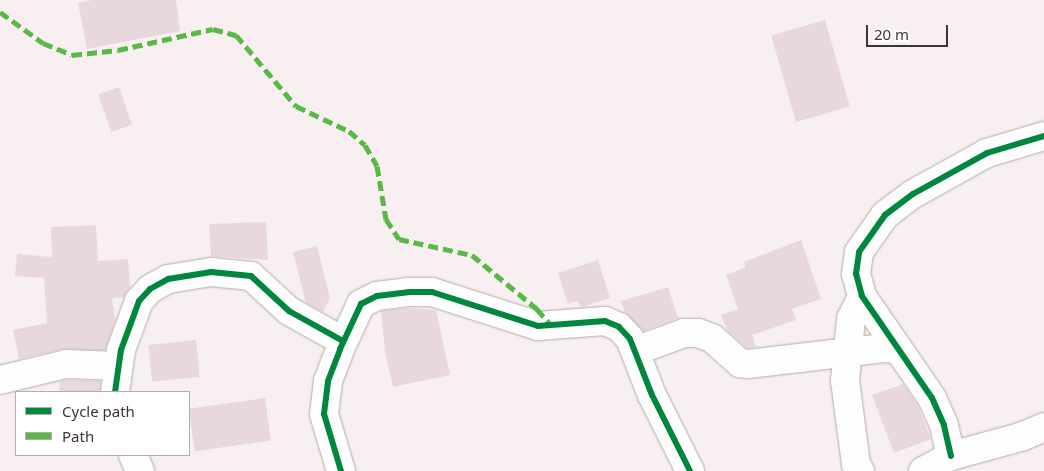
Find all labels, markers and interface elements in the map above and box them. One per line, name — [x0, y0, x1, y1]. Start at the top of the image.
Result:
scale bar — [869, 15, 952, 47]
text: 20 m — [874, 24, 909, 44]
legend — [15, 391, 190, 456]
text: Cycle path — [62, 401, 135, 421]
text: Path — [62, 426, 94, 446]

